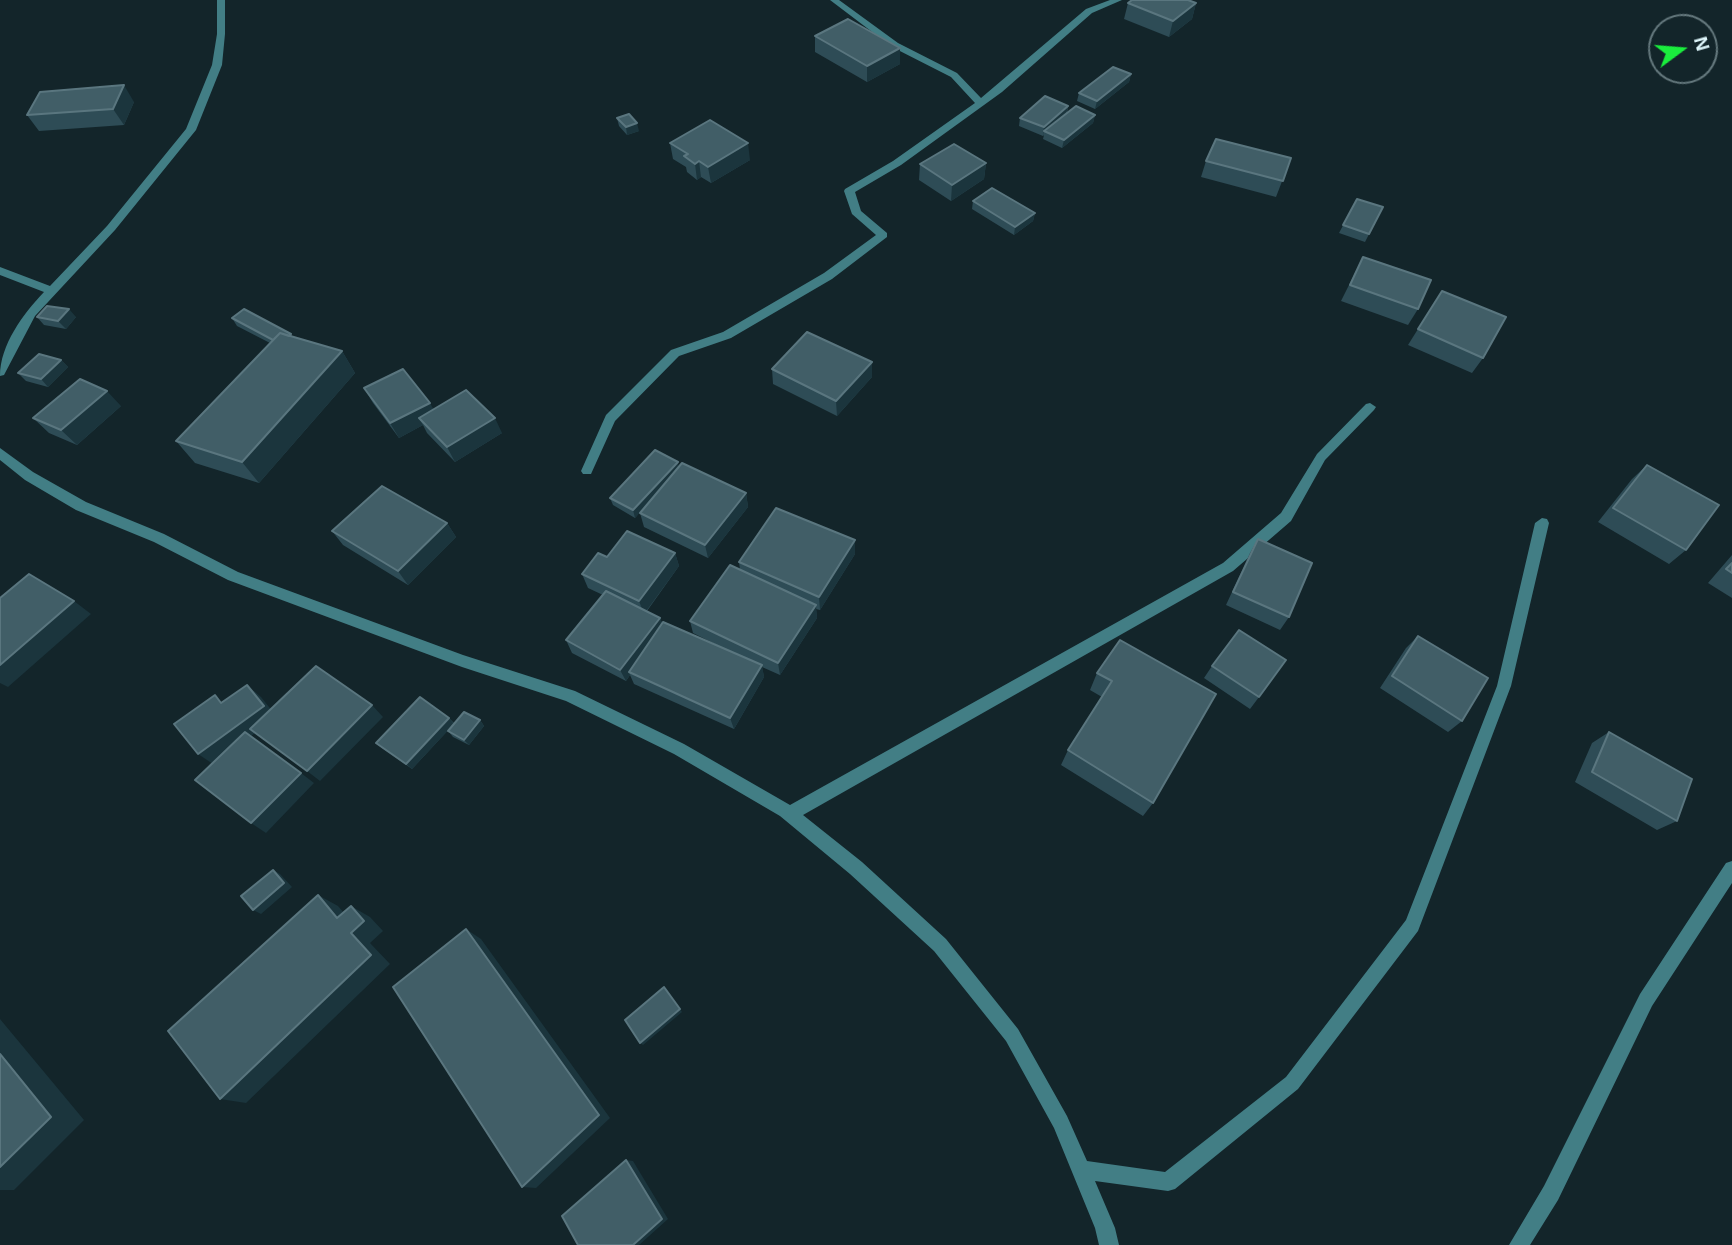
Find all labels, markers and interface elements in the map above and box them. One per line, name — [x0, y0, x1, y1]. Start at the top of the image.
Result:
north arrow — [1648, 14, 1718, 84]
text: N — [1690, 34, 1714, 53]

